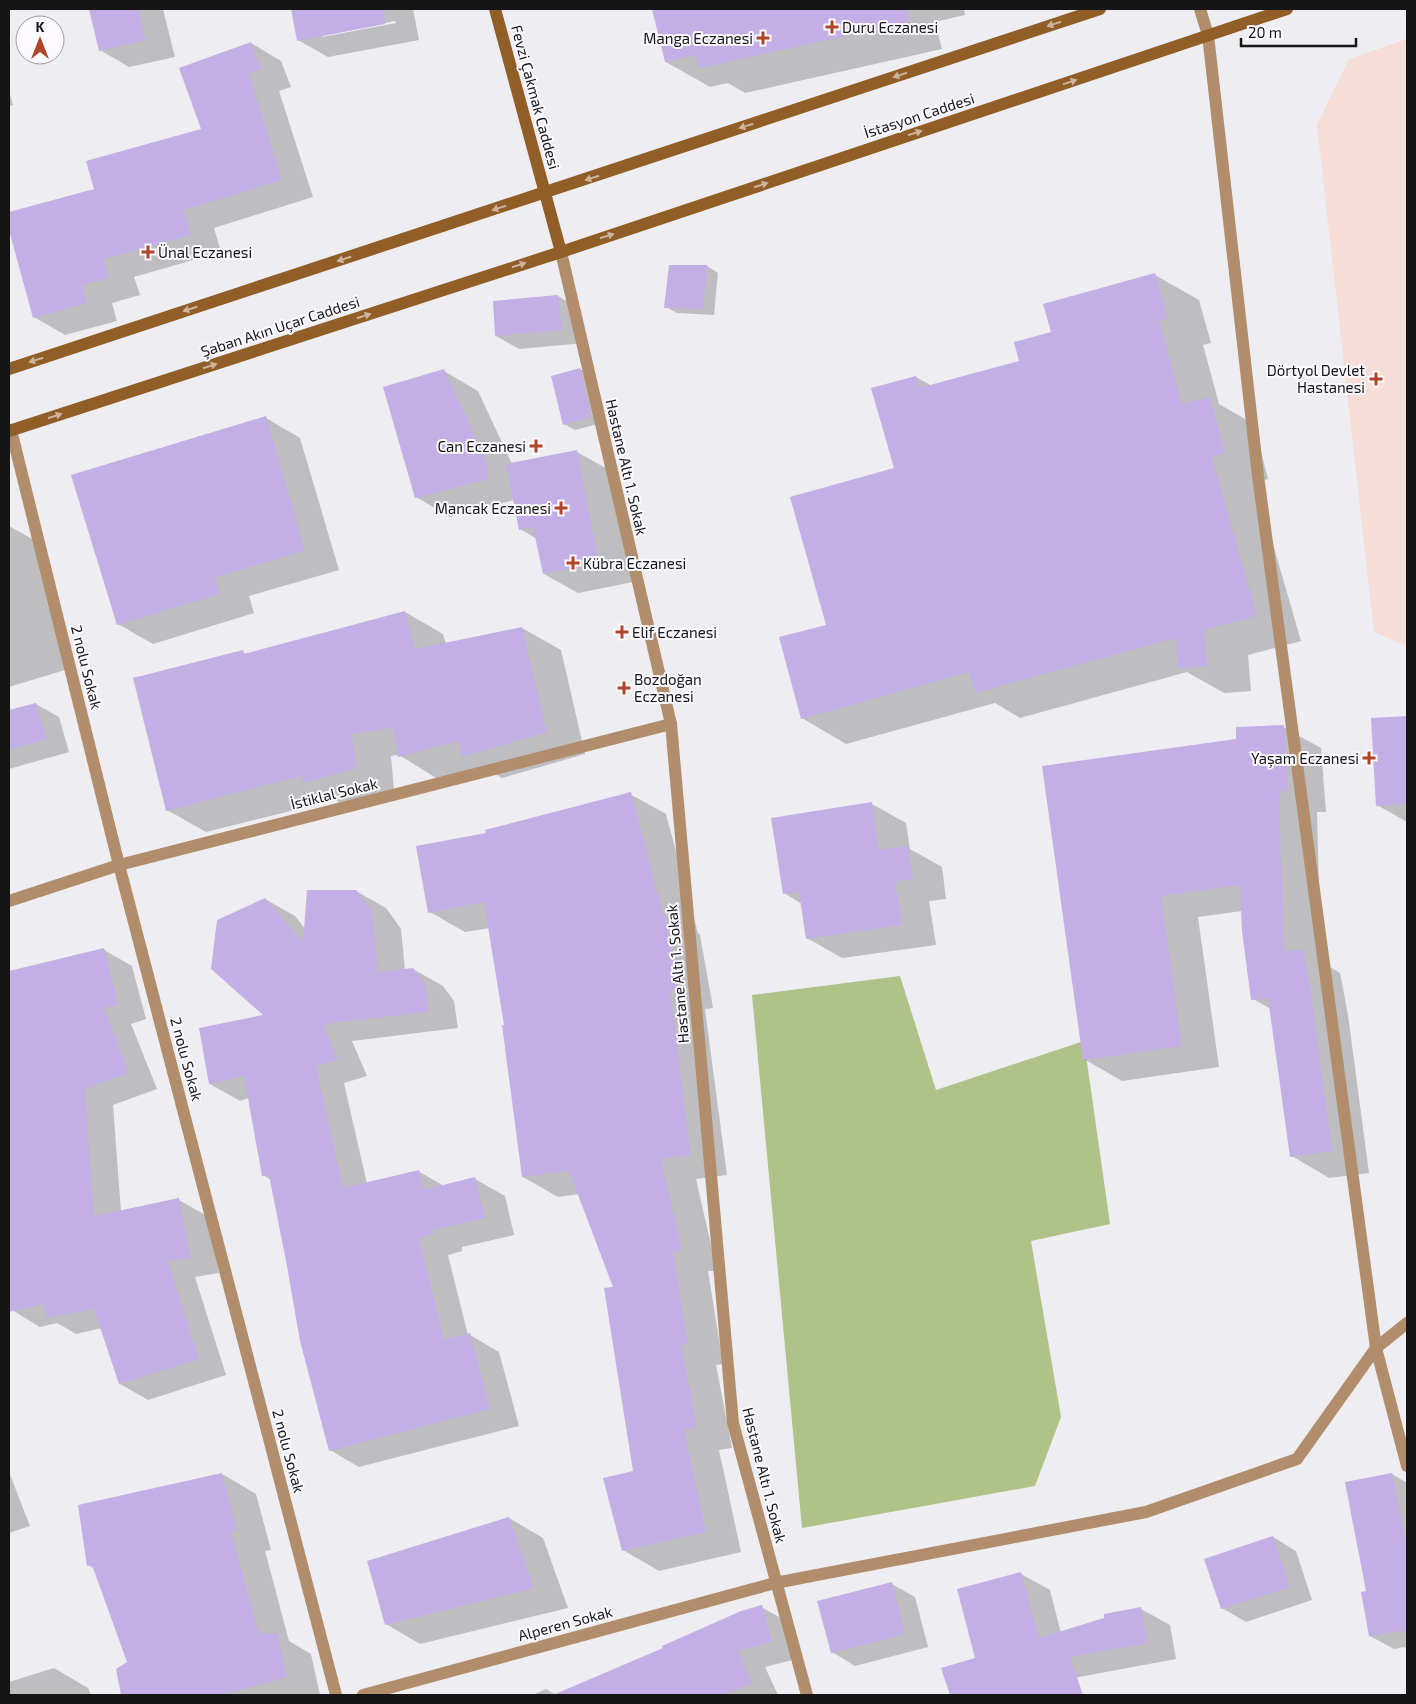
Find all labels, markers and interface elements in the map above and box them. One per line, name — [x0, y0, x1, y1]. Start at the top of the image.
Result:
north arrow — [15, 15, 65, 65]
scale bar — [1241, 15, 1356, 47]
text: K — [36, 18, 45, 35]
place label: Duru Eczanesi — [842, 18, 938, 36]
marker: Duru Eczanesi — [826, 21, 838, 33]
one-way arrow — [1047, 21, 1062, 28]
street label: Fevzi Çakmak Caddesi — [507, 23, 564, 171]
text: 20 m — [1248, 23, 1282, 41]
place label: Manga Eczanesi — [643, 29, 753, 47]
marker: Manga Eczanesi — [757, 32, 769, 44]
one-way arrow — [892, 72, 907, 80]
one-way arrow — [1062, 77, 1077, 85]
street label: İstasyon Caddesi — [862, 89, 976, 141]
one-way arrow — [738, 123, 753, 131]
one-way arrow — [908, 129, 923, 136]
one-way arrow — [584, 174, 599, 182]
one-way arrow — [754, 180, 769, 188]
one-way arrow — [491, 205, 506, 212]
one-way arrow — [600, 232, 615, 240]
place label: Ünal Eczanesi — [158, 243, 252, 261]
marker: Ünal Eczanesi — [142, 246, 154, 258]
one-way arrow — [337, 256, 352, 263]
one-way arrow — [511, 261, 526, 269]
street label: Şaban Akın Uçar Caddesi — [198, 292, 362, 361]
one-way arrow — [182, 306, 197, 314]
one-way arrow — [357, 311, 372, 319]
one-way arrow — [28, 357, 43, 364]
place label: Dörtyol Devlet Hastanesi — [1267, 361, 1365, 396]
one-way arrow — [202, 362, 217, 369]
marker: Dörtyol Devlet Hastanesi — [1369, 372, 1383, 386]
street label: Hastane Altı 1. Sokak — [603, 397, 652, 537]
one-way arrow — [48, 412, 63, 420]
place label: Can Eczanesi — [437, 437, 526, 455]
marker: Can Eczanesi — [530, 440, 542, 452]
place label: Mancak Eczanesi — [435, 499, 551, 517]
marker: Mancak Eczanesi — [555, 502, 567, 514]
place label: Kübra Eczanesi — [583, 554, 686, 572]
marker: Kübra Eczanesi — [567, 557, 579, 569]
street label: 2 nolu Sokak — [68, 623, 106, 711]
place label: Elif Eczanesi — [632, 623, 717, 641]
marker: Elif Eczanesi — [616, 626, 628, 638]
place label: Bozdoğan Eczanesi — [634, 670, 702, 705]
marker: Bozdoğan Eczanesi — [618, 682, 630, 694]
place label: Yaşam Eczanesi — [1251, 749, 1359, 768]
marker: Yaşam Eczanesi — [1363, 752, 1375, 764]
street label: İstiklal Sokak — [289, 773, 380, 813]
street label: Hastane Altı 1. Sokak — [662, 903, 692, 1044]
street label: 2 nolu Sokak — [167, 1015, 207, 1103]
street label: Hastane Altı 1. Sokak — [739, 1405, 791, 1545]
street label: 2 nolu Sokak — [269, 1407, 309, 1495]
street label: Alperen Sokak — [516, 1602, 614, 1644]

